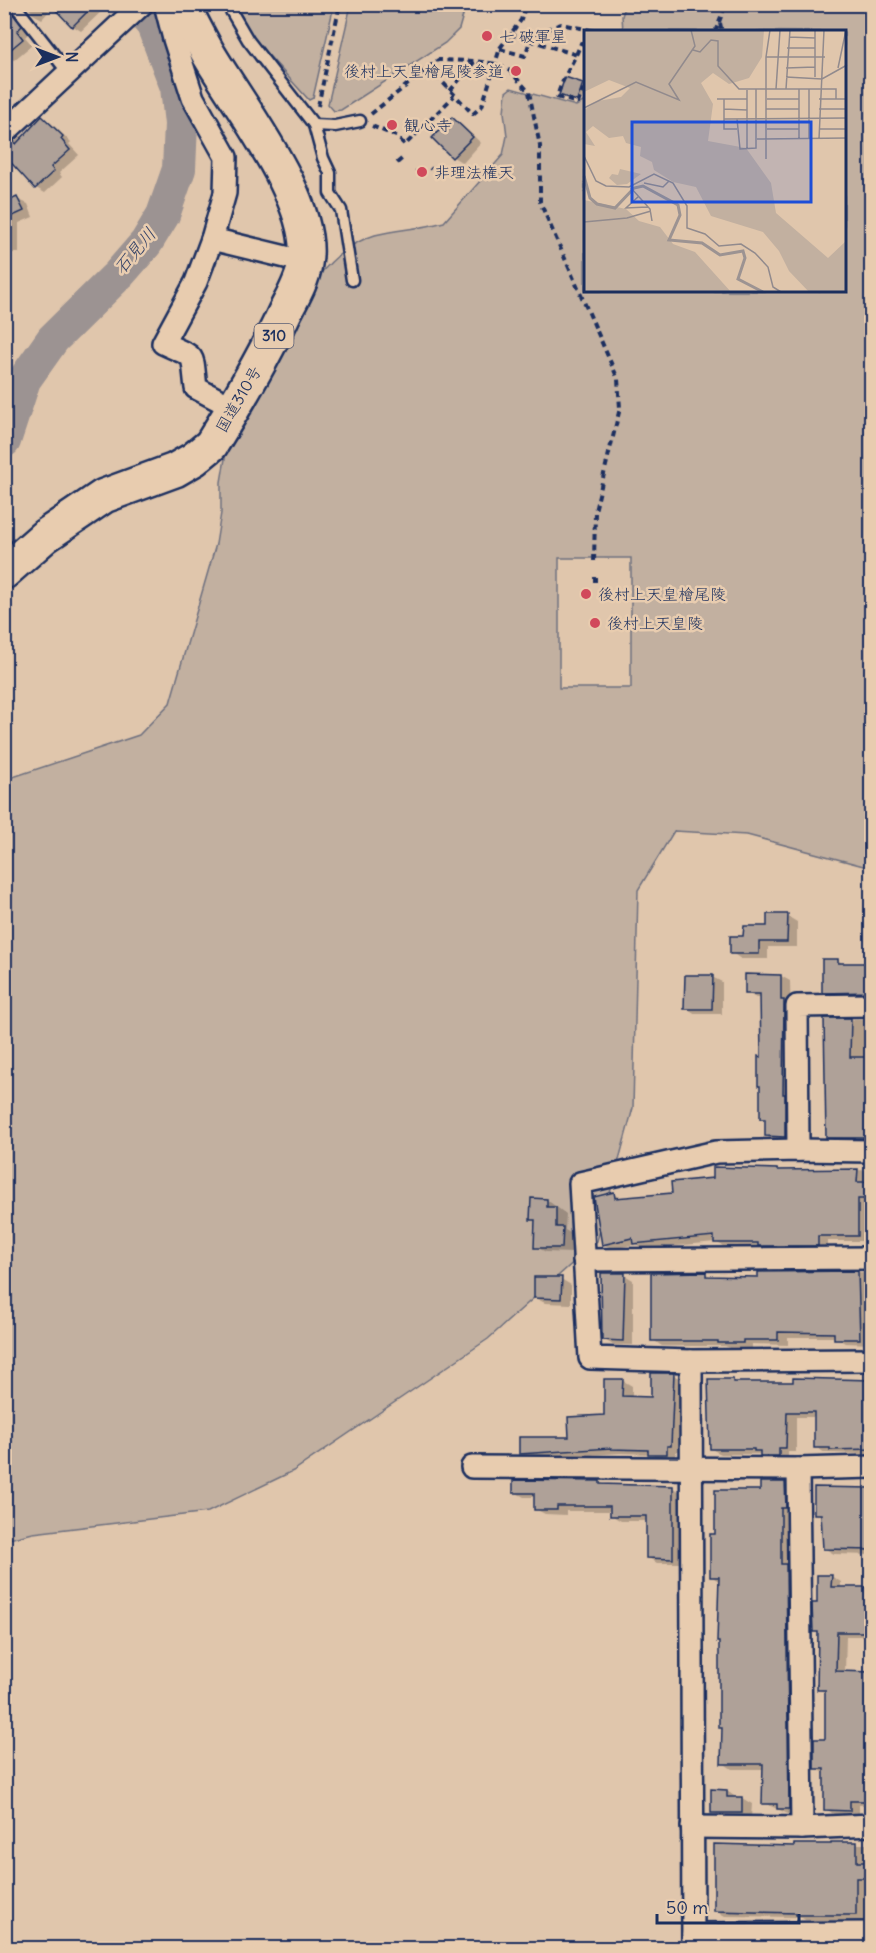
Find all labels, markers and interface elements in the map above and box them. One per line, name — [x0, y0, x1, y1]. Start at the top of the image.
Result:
place label: 七 破軍星 — [499, 26, 567, 46]
north arrow — [27, 27, 87, 87]
marker: 七 破軍星 — [480, 29, 494, 43]
inset map — [584, 30, 846, 292]
text: N — [62, 51, 82, 63]
place label: 後村上天皇檜尾陵参道 — [344, 61, 504, 81]
marker: 後村上天皇檜尾陵参道 — [509, 64, 523, 78]
place label: 観心寺 — [404, 115, 452, 135]
marker: 観心寺 — [385, 118, 399, 132]
place label: 非理法権天 — [434, 162, 514, 182]
marker: 非理法権天 — [415, 165, 429, 179]
water label: 石見川 — [108, 223, 161, 279]
road number: 310 — [254, 324, 294, 348]
street label: 国道310号 — [211, 362, 265, 436]
place label: 後村上天皇檜尾陵 — [598, 584, 726, 604]
marker: 後村上天皇檜尾陵 — [579, 587, 593, 601]
place label: 後村上天皇陵 — [607, 613, 703, 633]
marker: 後村上天皇陵 — [588, 616, 602, 630]
scale bar — [657, 1887, 800, 1925]
text: 50 m — [666, 1896, 708, 1919]

